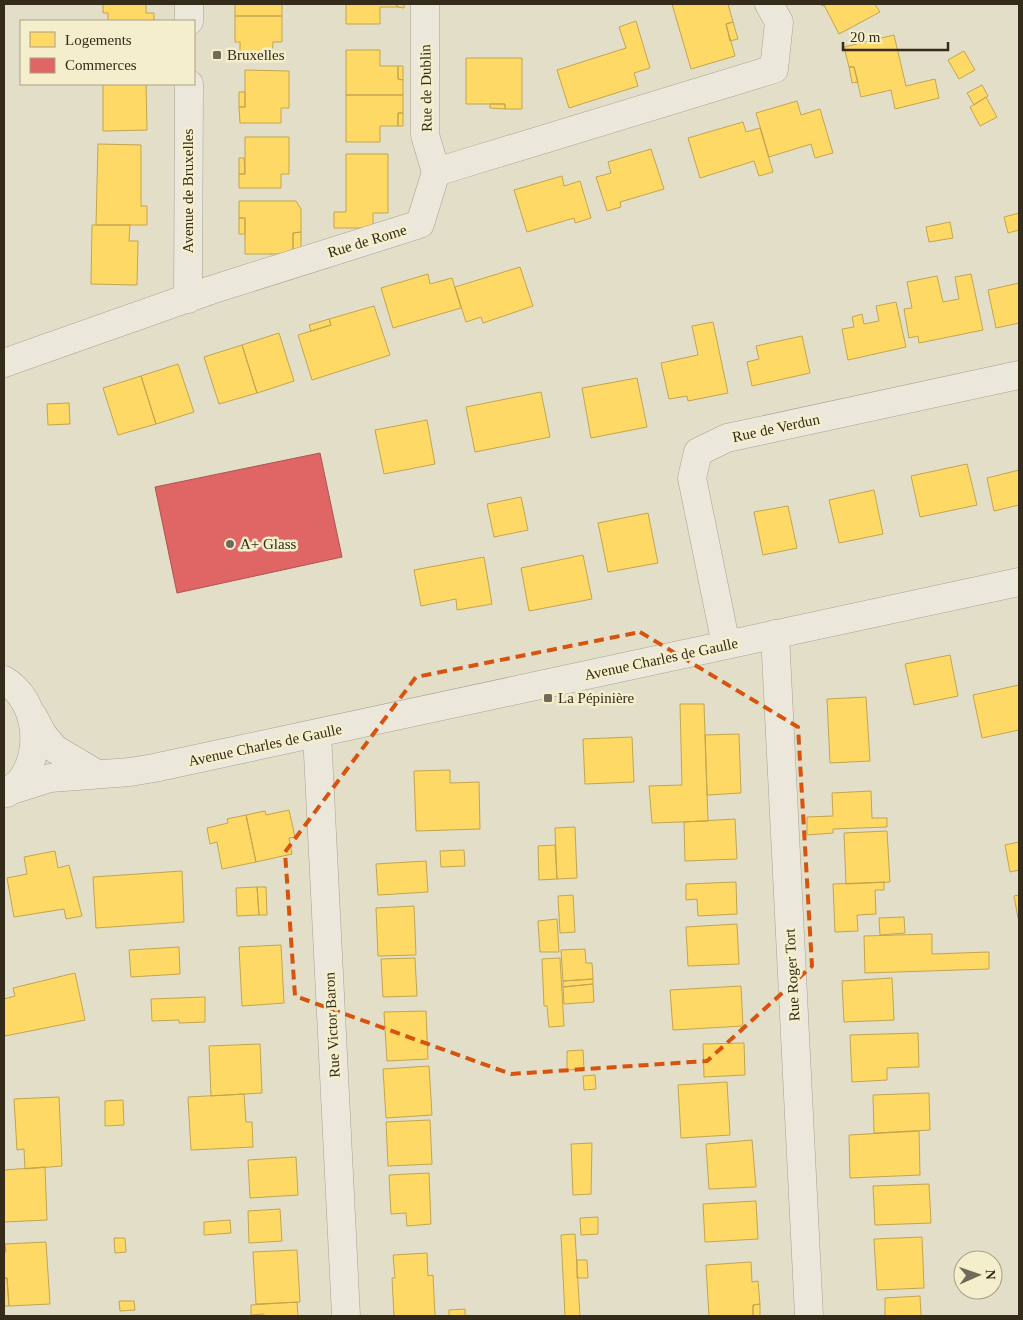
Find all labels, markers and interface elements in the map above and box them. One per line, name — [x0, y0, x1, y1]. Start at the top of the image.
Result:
legend — [20, 20, 195, 85]
scale bar — [843, 20, 948, 52]
text: 20 m — [850, 29, 881, 45]
text: Logements — [65, 32, 132, 48]
street label: Rue de Dublin — [417, 44, 435, 132]
place label: Bruxelles — [227, 47, 285, 63]
marker: Bruxelles — [211, 49, 223, 61]
text: Commerces — [65, 57, 137, 73]
street label: Avenue de Bruxelles — [180, 129, 196, 253]
street label: Rue de Rome — [326, 221, 409, 261]
street label: Rue de Verdun — [731, 411, 822, 445]
place label: A+ Glass — [240, 536, 297, 552]
marker: A+ Glass — [224, 538, 236, 550]
street label: Avenue Charles de Gaulle — [583, 635, 740, 683]
place label: La Pépinière — [558, 690, 635, 706]
marker: La Pépinière — [542, 692, 554, 704]
street label: Avenue Charles de Gaulle — [187, 721, 344, 769]
street label: Rue Roger Tort — [782, 927, 802, 1022]
street label: Rue Victor Baron — [321, 971, 343, 1078]
north arrow — [953, 1250, 1003, 1300]
text: N — [983, 1269, 998, 1280]

